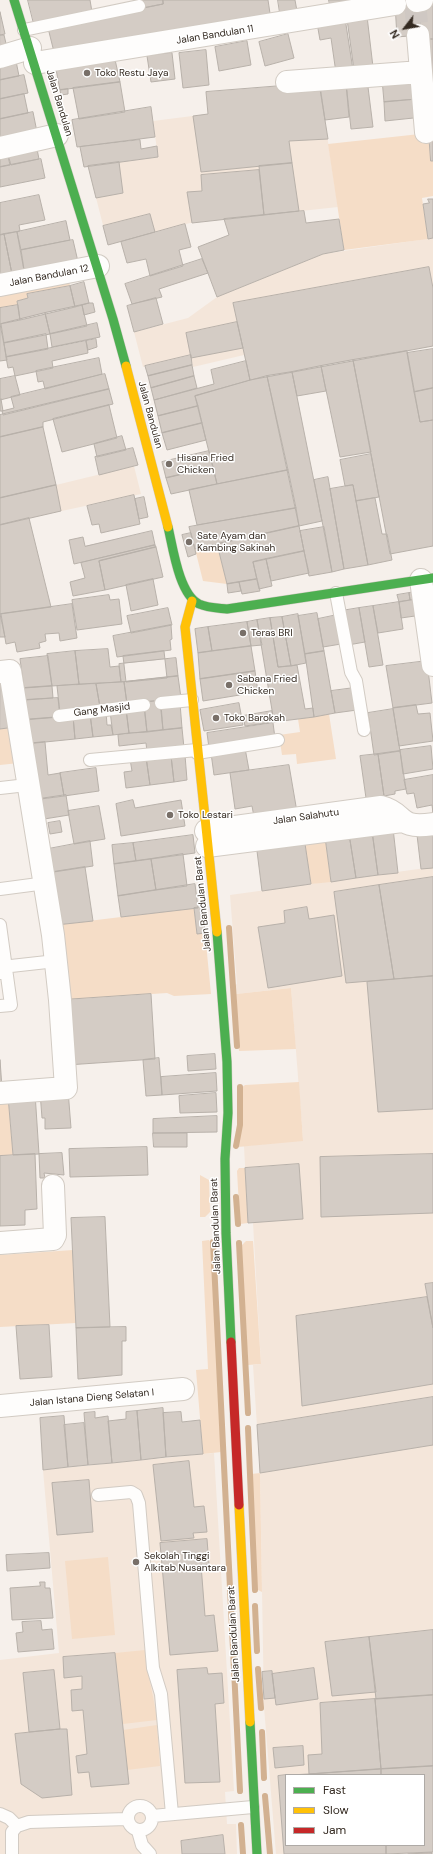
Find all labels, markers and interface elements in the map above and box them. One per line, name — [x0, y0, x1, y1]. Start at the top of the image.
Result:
north arrow — [385, 8, 425, 48]
street label: Jalan Bandulan 11 — [176, 23, 254, 47]
text: N — [387, 27, 403, 41]
place label: Toko Restu Jaya — [95, 67, 168, 79]
street label: Jalan Bandulan — [43, 68, 75, 138]
marker: Toko Restu Jaya — [82, 68, 92, 78]
street label: Jalan Bandulan 12 — [8, 262, 90, 290]
street label: Jalan Bandulan — [135, 380, 165, 450]
place label: Hisana Fried Chicken — [177, 452, 234, 476]
marker: Hisana Fried Chicken — [164, 459, 174, 469]
place label: Sate Ayam dan Kambing Sakinah — [197, 530, 275, 554]
marker: Sate Ayam dan Kambing Sakinah — [184, 537, 194, 547]
place label: Teras BRI — [251, 627, 293, 639]
marker: Teras BRI — [238, 628, 248, 638]
place label: Sabana Fried Chicken — [237, 673, 297, 696]
marker: Sabana Fried Chicken — [224, 680, 234, 690]
street label: Gang Masjid — [73, 701, 131, 719]
place label: Toko Barokah — [224, 712, 285, 724]
marker: Toko Barokah — [211, 713, 221, 723]
street label: Jalan Salahutu — [272, 806, 340, 828]
place label: Toko Lestari — [178, 809, 233, 821]
marker: Toko Lestari — [165, 810, 175, 820]
street label: Jalan Bandulan Barat — [192, 856, 214, 952]
street label: Jalan Bandulan Barat — [208, 1178, 224, 1274]
street label: Jalan Istana Dieng Selatan I — [29, 1387, 155, 1409]
place label: Sekolah Tinggi Alkitab Nusantara — [144, 1550, 226, 1574]
marker: Sekolah Tinggi Alkitab Nusantara — [131, 1557, 141, 1567]
street label: Jalan Bandulan Barat — [225, 1586, 243, 1682]
legend — [285, 1774, 425, 1846]
text: Fast — [323, 1782, 346, 1798]
text: Slow — [323, 1802, 349, 1818]
text: Jam — [323, 1822, 346, 1838]

